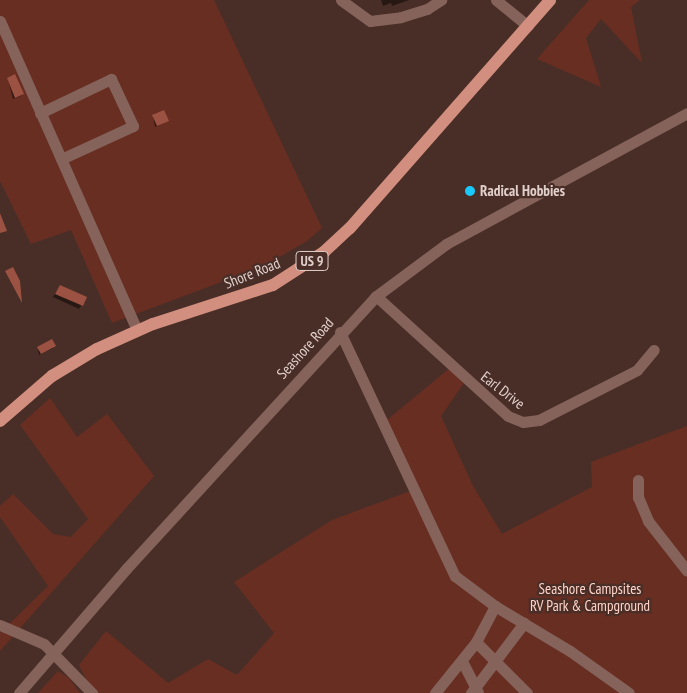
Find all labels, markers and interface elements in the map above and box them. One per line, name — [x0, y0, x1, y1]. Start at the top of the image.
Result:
place label: Radical Hobbies — [480, 182, 565, 200]
marker: Radical Hobbies — [464, 185, 476, 197]
road number: US 9 — [294, 250, 330, 272]
street label: Shore Road — [221, 254, 283, 292]
street label: Seashore Road — [273, 314, 337, 382]
street label: Earl Drive — [478, 367, 528, 413]
park label: Seashore Campsites RV Park & Campground — [530, 579, 650, 614]

